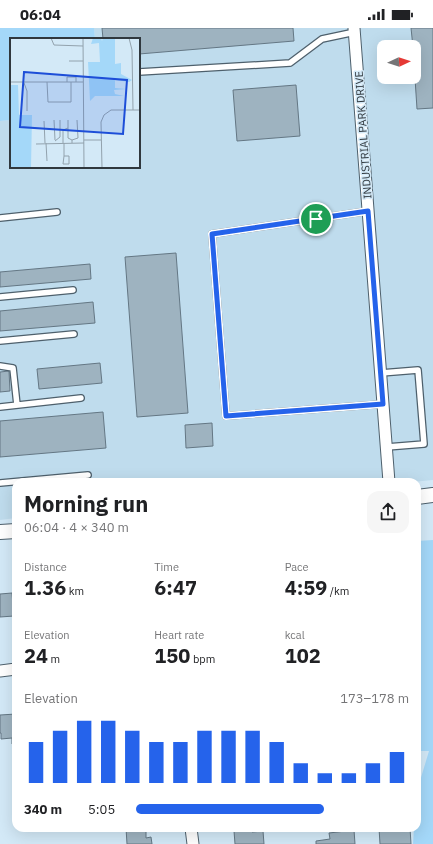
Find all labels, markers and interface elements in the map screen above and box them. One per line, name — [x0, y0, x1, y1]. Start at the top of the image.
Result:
text: 06:04 — [20, 5, 61, 24]
inset map — [10, 38, 140, 168]
north arrow — [377, 40, 421, 84]
map controls — [377, 40, 421, 84]
street label: INDUSTRIAL PARK DRIVE — [352, 71, 374, 199]
pin — [299, 202, 333, 236]
icon: arrive — [305, 208, 327, 230]
text: Morning run — [24, 489, 148, 518]
button: share — [367, 491, 409, 533]
text: 06:04 · 4 × 340 m — [24, 519, 129, 536]
text: Distance — [24, 560, 67, 574]
text: Time — [154, 560, 179, 574]
text: Pace — [285, 560, 309, 574]
text: 1.36 — [24, 574, 66, 601]
text: 6:47 — [154, 574, 197, 601]
text: 4:59 — [285, 574, 327, 601]
text: km — [66, 584, 84, 598]
text: /km — [327, 584, 349, 598]
text: Elevation — [24, 628, 70, 642]
text: Heart rate — [154, 628, 204, 642]
text: kcal — [285, 628, 305, 642]
text: 24 — [24, 642, 48, 669]
text: 150 — [154, 642, 190, 669]
text: 102 — [285, 642, 321, 669]
text: m — [48, 652, 60, 666]
text: bpm — [190, 652, 215, 666]
text: Elevation — [24, 690, 78, 707]
text: 173–178 m — [340, 690, 409, 707]
text: 340 m — [24, 801, 62, 818]
text: 5:05 — [88, 801, 115, 818]

